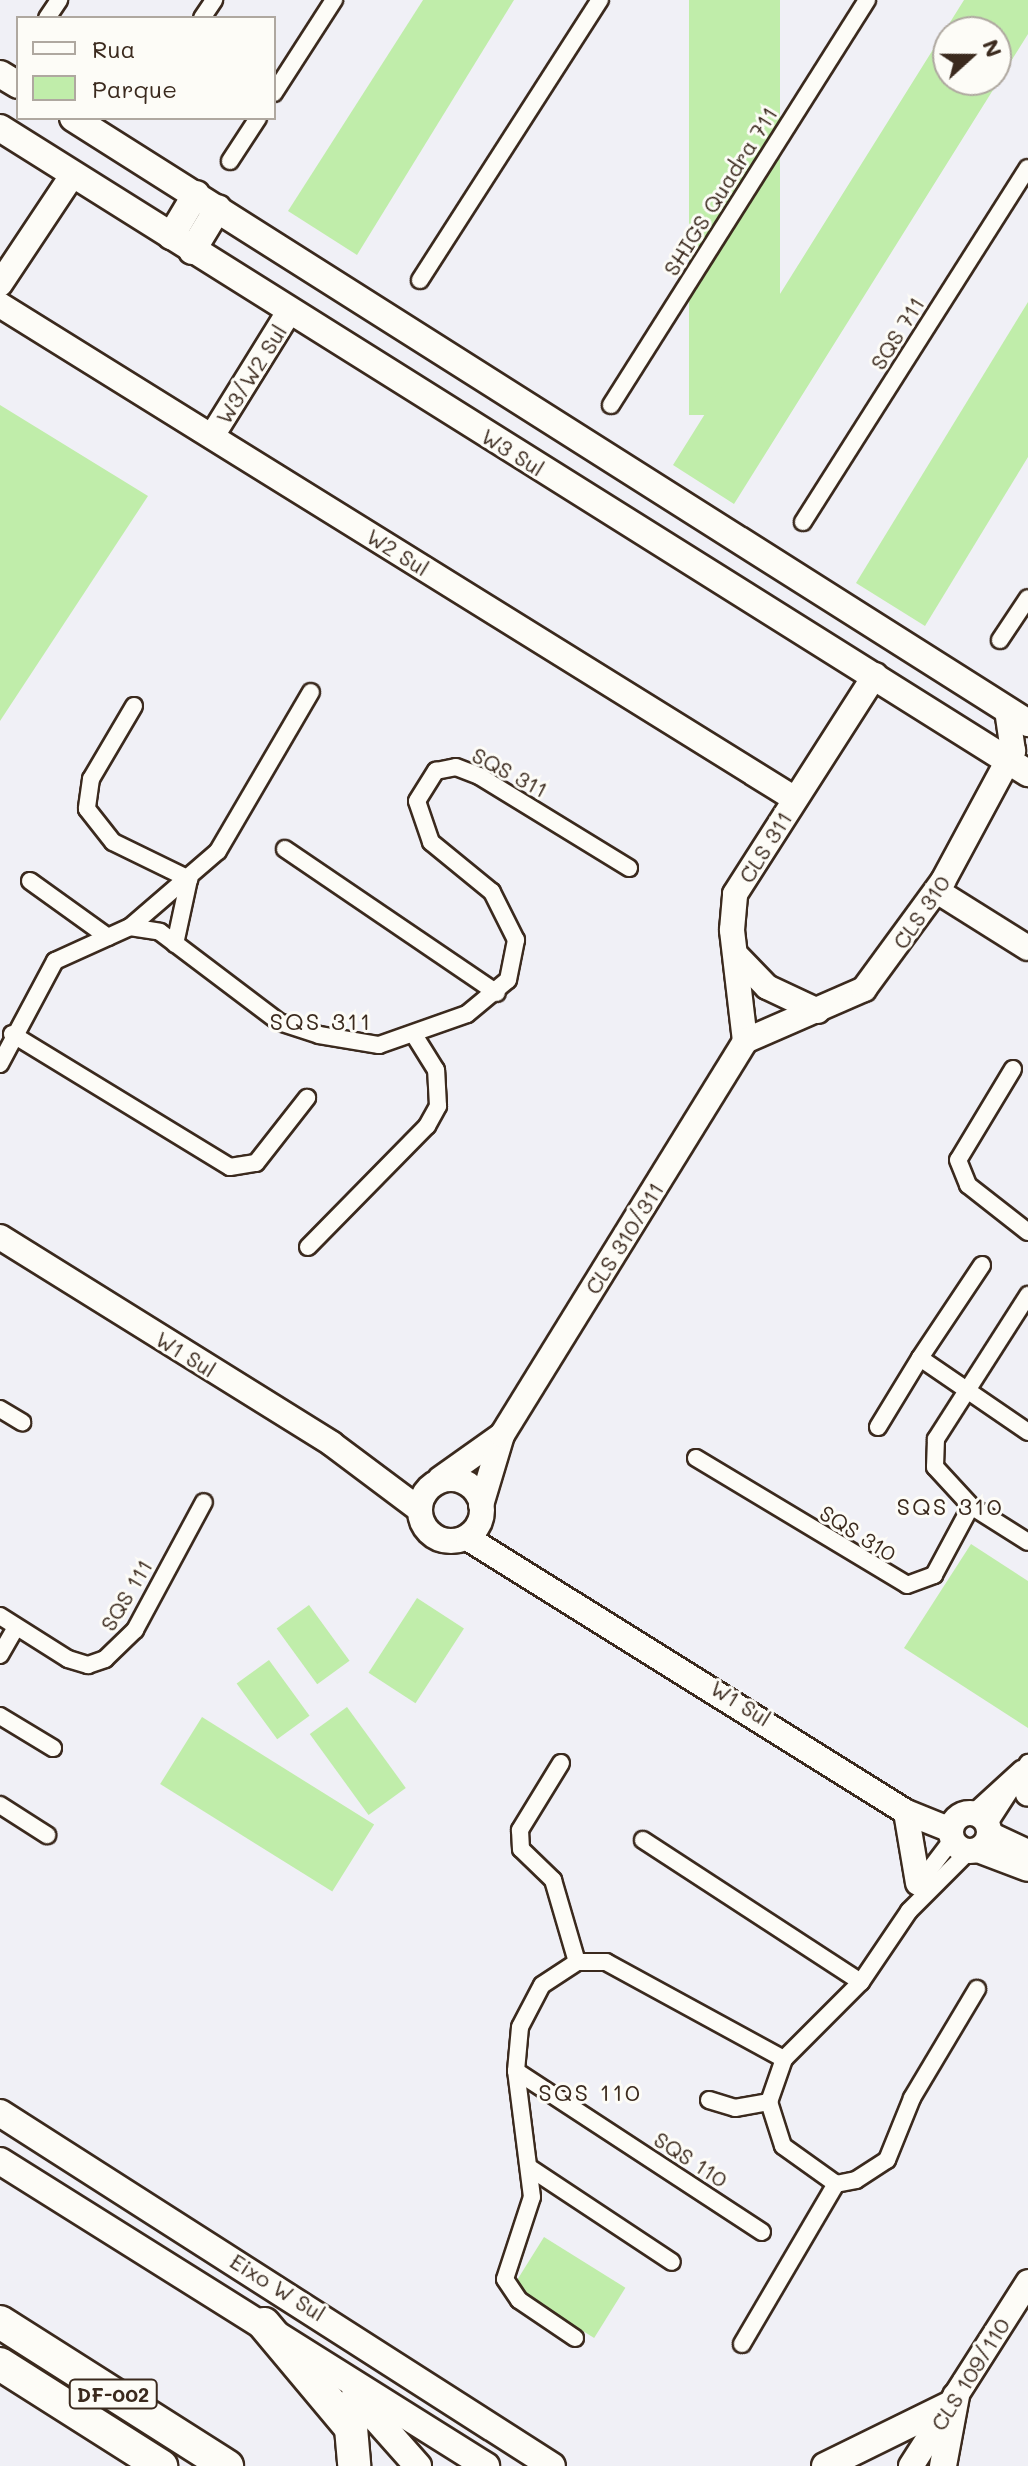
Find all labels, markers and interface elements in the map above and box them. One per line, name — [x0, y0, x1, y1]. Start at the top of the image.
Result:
legend — [16, 16, 276, 120]
north arrow — [932, 16, 1012, 96]
text: Rua — [92, 33, 135, 64]
text: N — [976, 35, 1010, 61]
text: Parque — [92, 73, 177, 104]
street label: SHIGS Quadra 711 — [657, 102, 783, 280]
street label: SQS 711 — [864, 292, 930, 374]
street label: W3/W2 Sul — [210, 319, 292, 429]
street label: W3 Sul — [477, 422, 549, 482]
street label: W2 Sul — [362, 523, 434, 581]
street label: SQS 311 — [468, 741, 552, 803]
street label: CLS 311 — [733, 806, 797, 888]
street label: CLS 310 — [887, 870, 955, 954]
district label: SQS 311 — [270, 1007, 372, 1035]
street label: CLS 310/311 — [579, 1177, 669, 1299]
street label: W1 Sul — [151, 1325, 221, 1383]
district label: SQS 310 — [896, 1492, 1004, 1520]
street label: SQS 310 — [815, 1499, 901, 1567]
street label: SQS 111 — [94, 1555, 158, 1635]
street label: W1 Sul — [706, 1674, 776, 1732]
district label: SQS 110 — [538, 2078, 642, 2106]
street label: SQS 110 — [649, 2126, 733, 2192]
street label: Eixo W Sul — [226, 2247, 330, 2327]
street label: CLS 109/110 — [925, 2313, 1015, 2435]
road number: DF-002 — [67, 2378, 159, 2410]

